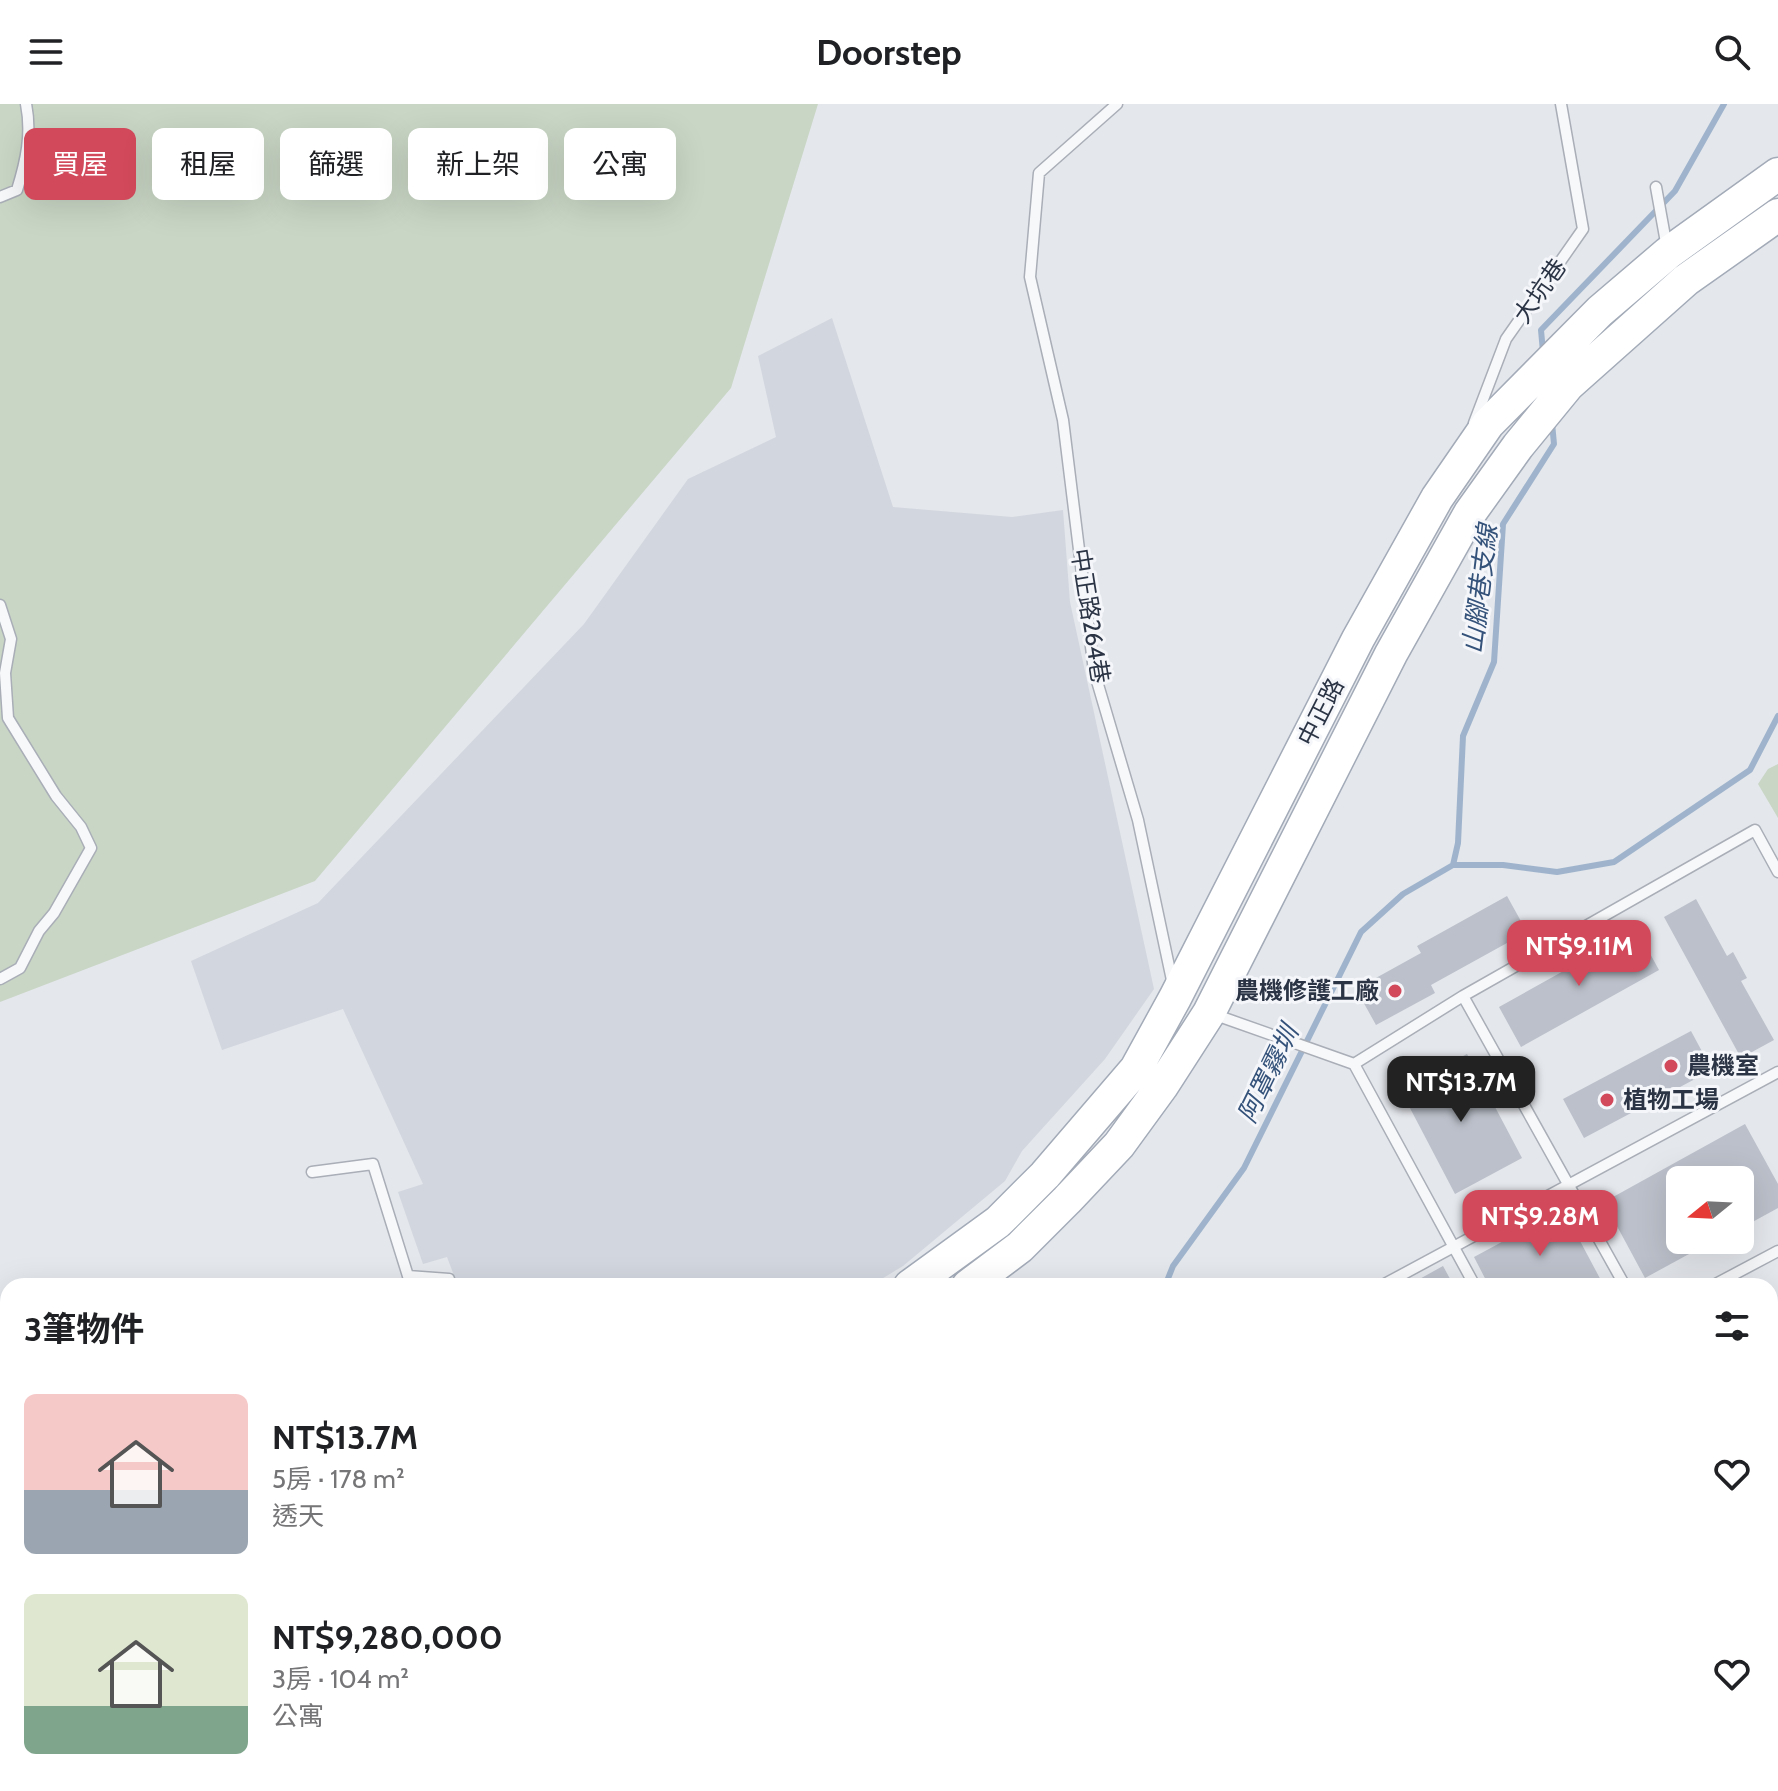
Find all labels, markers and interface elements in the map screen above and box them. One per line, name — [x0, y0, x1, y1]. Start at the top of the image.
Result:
icon: menu — [24, 30, 68, 74]
text: Doorstep — [816, 30, 962, 74]
icon: search — [1710, 30, 1754, 74]
chip: 買屋 — [24, 128, 136, 200]
chip: 租屋 — [152, 128, 264, 200]
chip: 篩選 — [280, 128, 392, 200]
chip: 新上架 — [408, 128, 548, 200]
chip: 公寓 — [564, 128, 676, 200]
street label: 大坑巷 — [1507, 253, 1572, 329]
water label: 山腳巷支線 — [1456, 520, 1504, 655]
street label: 中正路264巷 — [1066, 546, 1115, 685]
street label: 中正路 — [1291, 673, 1350, 750]
pin: NT$9.11M — [1496, 920, 1662, 988]
text: NT$9.11M — [1525, 930, 1633, 962]
place label: 農機修護工廠 — [1235, 976, 1379, 1005]
marker: 農機修護工廠 — [1386, 982, 1404, 1000]
water label: 阿罩霧圳 — [1231, 1017, 1307, 1128]
place label: 農機室 — [1687, 1051, 1759, 1080]
pin: NT$13.7M — [1378, 1056, 1544, 1124]
marker: 農機室 — [1662, 1057, 1680, 1075]
text: NT$13.7M — [1405, 1066, 1517, 1098]
place label: 植物工場 — [1623, 1085, 1719, 1114]
marker: 植物工場 — [1598, 1091, 1616, 1109]
north arrow — [1666, 1166, 1754, 1254]
map controls — [1666, 1166, 1754, 1254]
pin: NT$9.28M — [1457, 1190, 1623, 1258]
text: NT$9.28M — [1481, 1200, 1599, 1232]
icon: filters — [1710, 1304, 1754, 1348]
text: 3筆物件 — [24, 1308, 144, 1350]
text: NT$13.7M — [272, 1416, 418, 1458]
icon: home — [88, 1426, 184, 1522]
icon: heart — [1710, 1452, 1754, 1496]
text: 5房 · 178 m² — [272, 1463, 405, 1495]
text: 透天 — [272, 1500, 324, 1532]
text: NT$9,280,000 — [272, 1616, 503, 1658]
icon: home — [88, 1626, 184, 1722]
icon: heart — [1710, 1652, 1754, 1696]
text: 3房 · 104 m² — [272, 1663, 409, 1695]
text: 公寓 — [272, 1700, 324, 1732]

